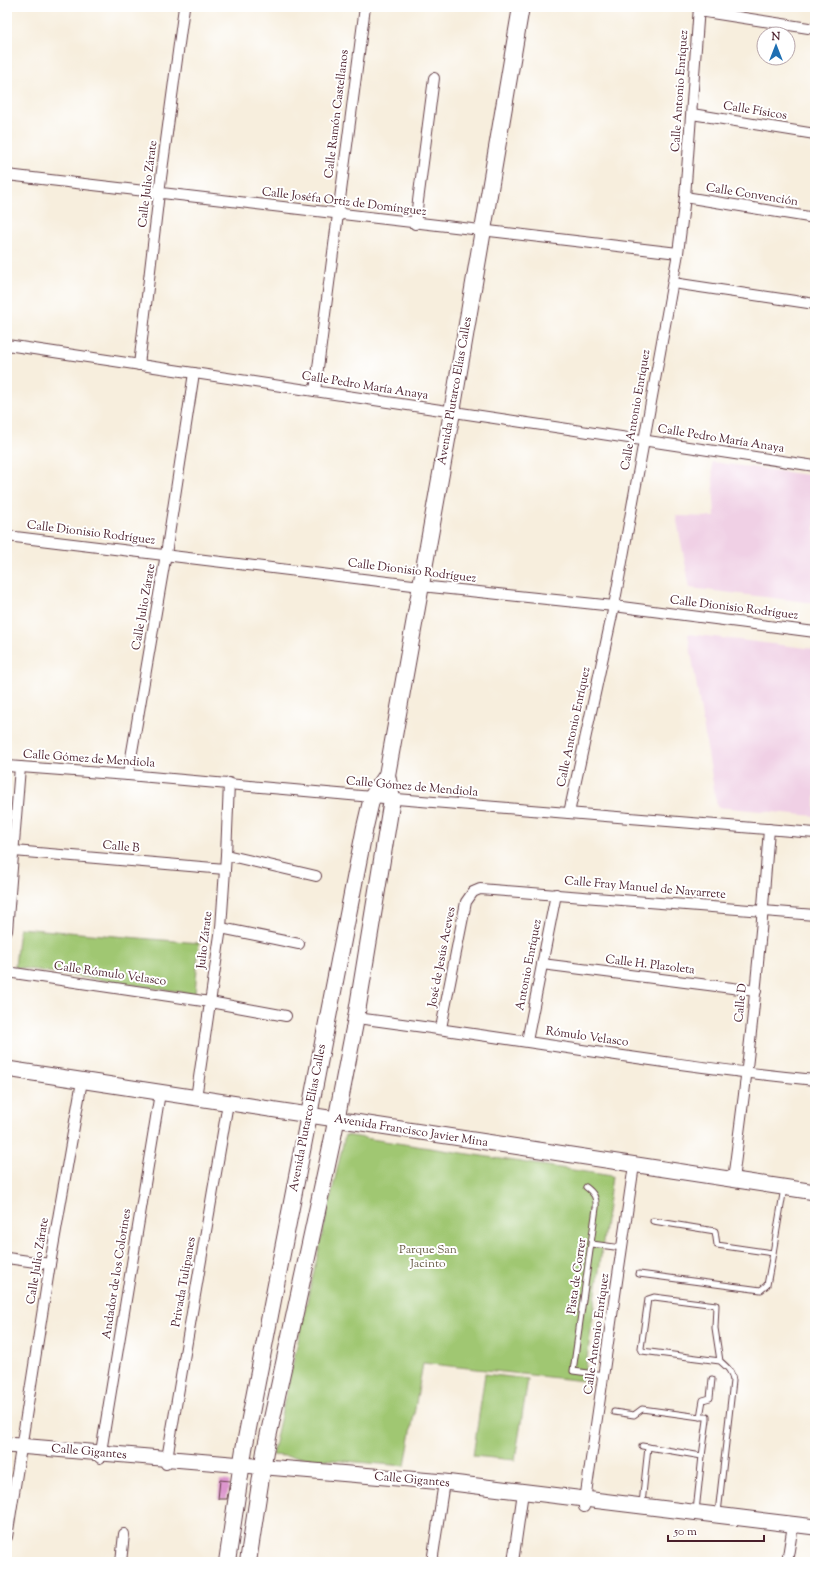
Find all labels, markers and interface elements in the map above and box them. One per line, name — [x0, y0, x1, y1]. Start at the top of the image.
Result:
north arrow — [756, 26, 796, 66]
street label: Calle Antonio Enríquez — [667, 29, 693, 153]
text: N — [771, 29, 781, 45]
street label: Calle Ramón Castellanos — [320, 48, 354, 180]
street label: Calle Físicos — [722, 97, 788, 125]
street label: Calle Julio Zárate — [134, 139, 162, 229]
street label: Calle Convención — [705, 179, 799, 211]
street label: Calle Joséfa Ortiz de Domínguez — [261, 183, 428, 221]
street label: Avenida Plutarco Elías Calles — [433, 315, 477, 466]
street label: Calle Antonio Enríquez — [617, 348, 656, 472]
street label: Calle Pedro María Anaya — [300, 367, 430, 405]
street label: Calle Pedro María Anaya — [656, 420, 786, 458]
street label: Calle Dionisio Rodríguez — [26, 516, 157, 550]
street label: Calle Dionisio Rodríguez — [347, 554, 478, 588]
street label: Calle Julio Zárate — [128, 562, 161, 652]
street label: Calle Dionisio Rodríguez — [669, 591, 800, 625]
street label: Calle Antonio Enríquez — [552, 665, 596, 789]
street label: Calle Gómez de Mendiola — [22, 745, 156, 773]
street label: Calle Gómez de Mendiola — [345, 772, 479, 802]
street label: Calle B — [102, 836, 141, 858]
street label: Calle Fray Manuel de Navarrete — [563, 872, 727, 904]
street label: José de Jesús Aceves — [423, 905, 461, 1010]
street label: Julio Zárate — [192, 910, 218, 971]
street label: Antonio Enríquez — [511, 917, 547, 1012]
street label: Calle H. Plazoleta — [604, 951, 696, 979]
street label: Calle Rómulo Velasco — [53, 957, 168, 991]
street label: Calle D — [730, 983, 752, 1023]
street label: Rómulo Velasco — [544, 1022, 630, 1052]
street label: Avenida Plutarco Elías Calles — [285, 1042, 331, 1193]
street label: Avenida Francisco Javier Mina — [333, 1110, 490, 1152]
street label: Andador de los Colorines — [98, 1207, 136, 1341]
street label: Calle Julio Zárate — [22, 1216, 54, 1306]
street label: Privada Tulipanes — [167, 1235, 201, 1329]
street label: Pista de Correr — [563, 1236, 591, 1315]
park label: Parque San Jacinto — [399, 1241, 457, 1273]
street label: Calle Antonio Enríquez — [580, 1272, 614, 1396]
street label: Calle Gigantes — [51, 1440, 128, 1464]
street label: Calle Gigantes — [374, 1468, 451, 1492]
scale bar — [668, 1517, 764, 1543]
text: 50 m — [673, 1523, 697, 1541]

